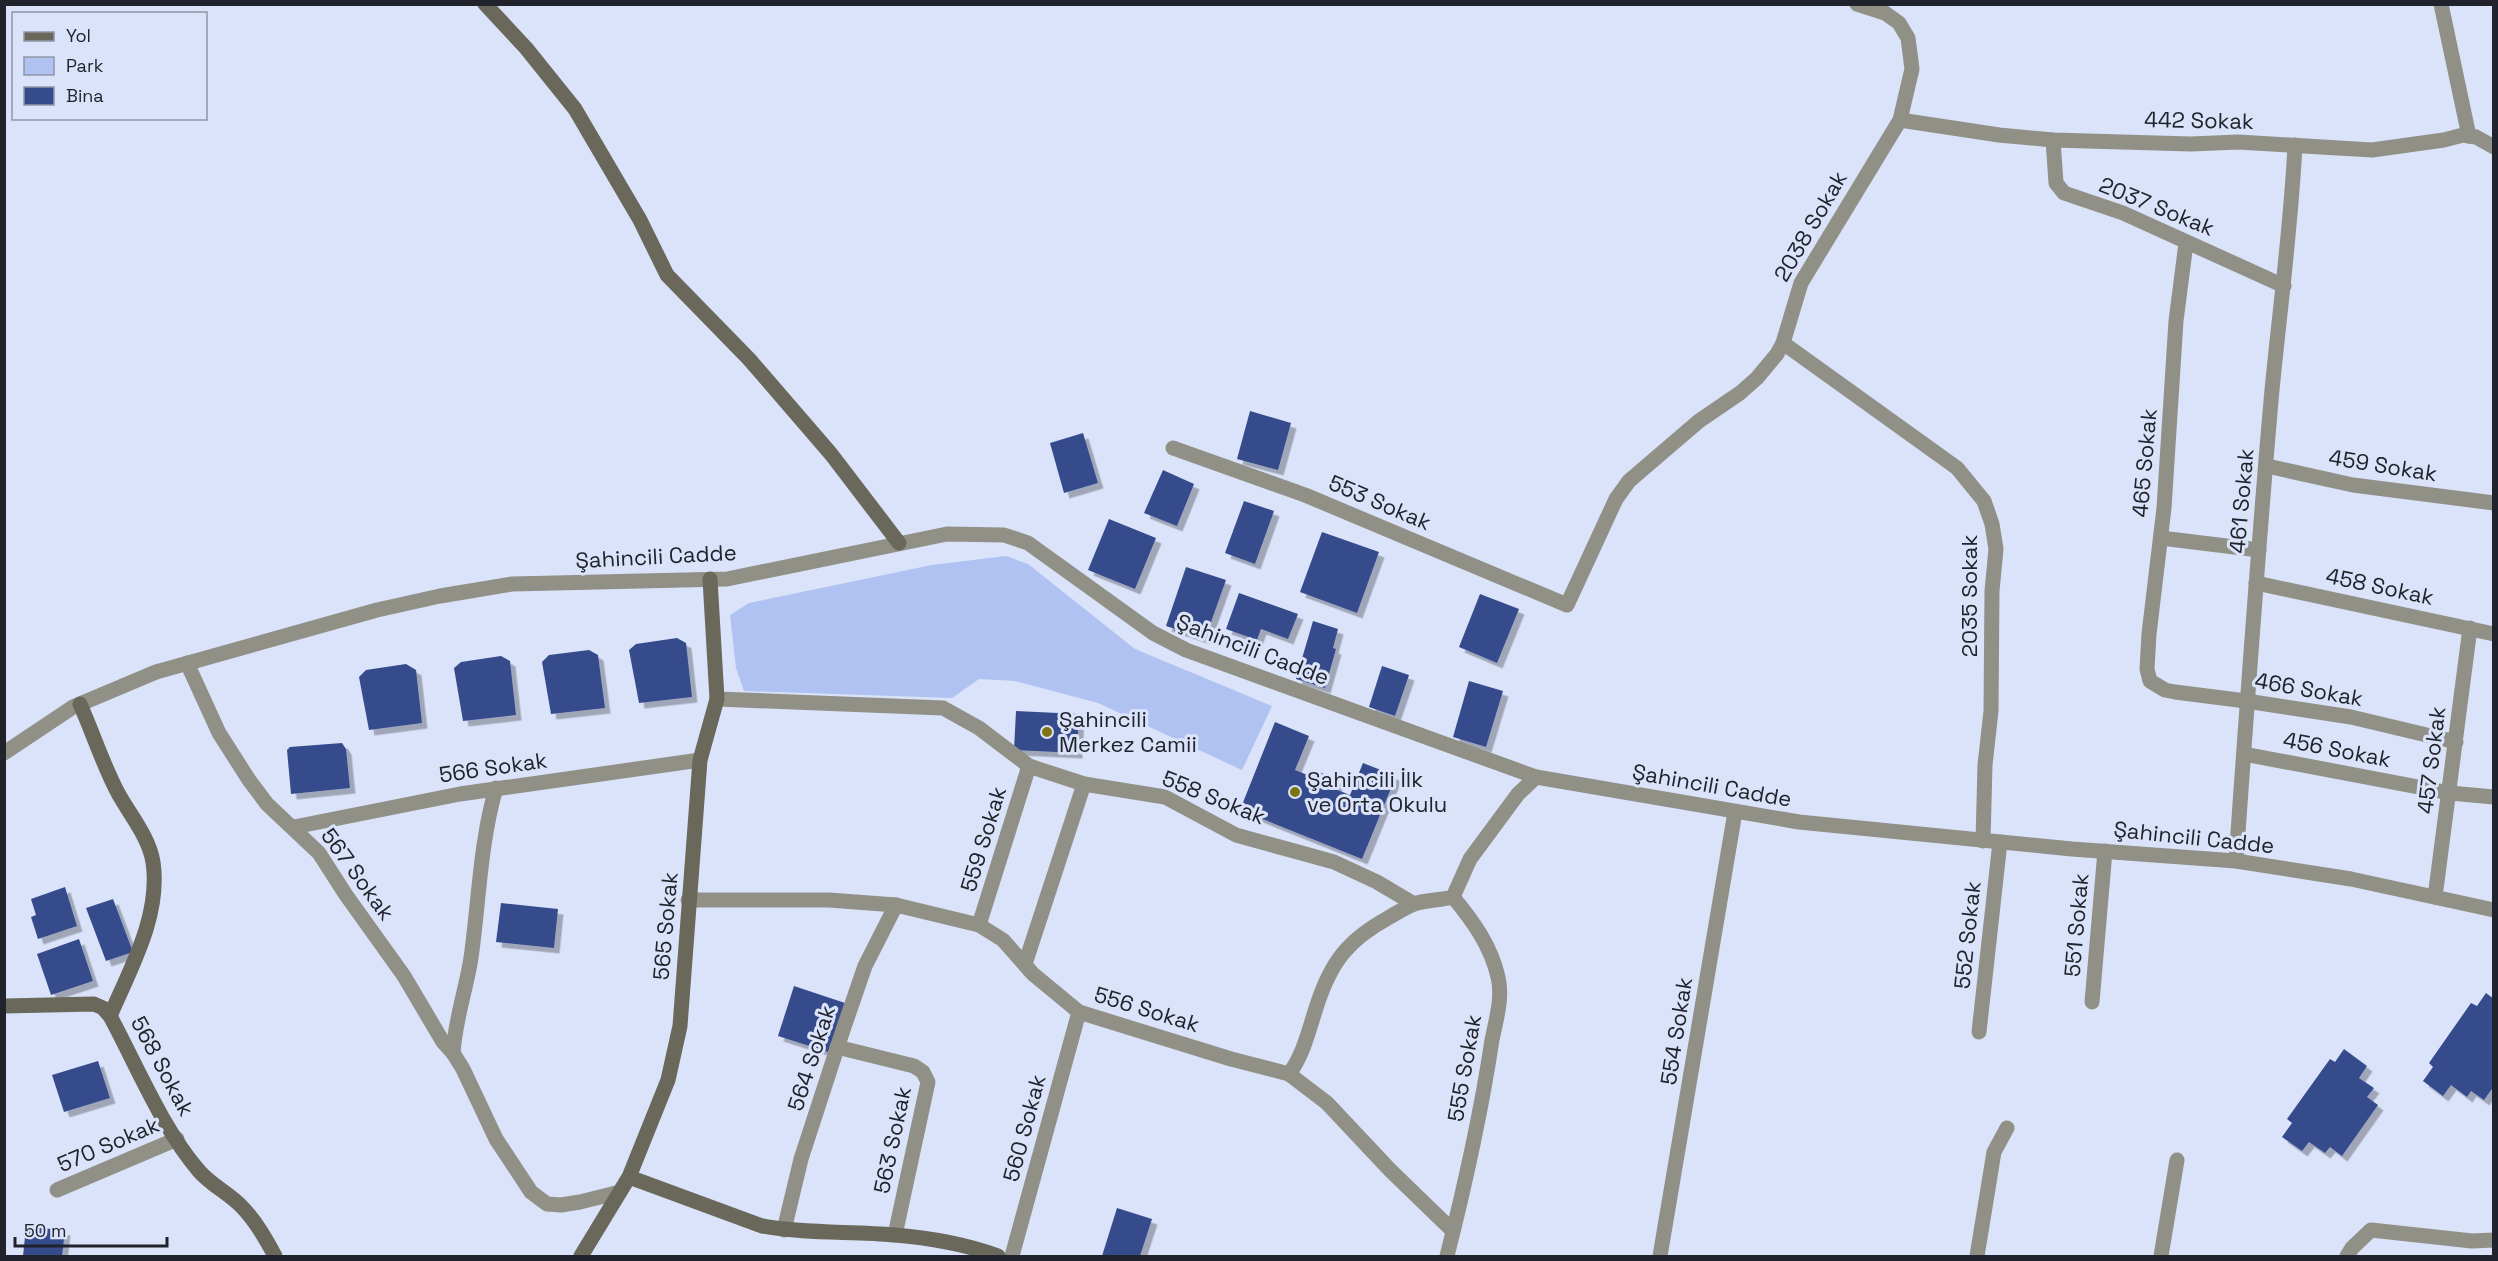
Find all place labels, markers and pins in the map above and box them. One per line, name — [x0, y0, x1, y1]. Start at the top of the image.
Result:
place label: Şahincili Merkez Camii — [1059, 705, 1197, 758]
marker: Şahincili Merkez Camii — [1040, 725, 1054, 739]
place label: Şahincili İlk ve Orta Okulu — [1307, 765, 1447, 818]
marker: Şahincili İlk ve Orta Okulu — [1288, 785, 1302, 799]

